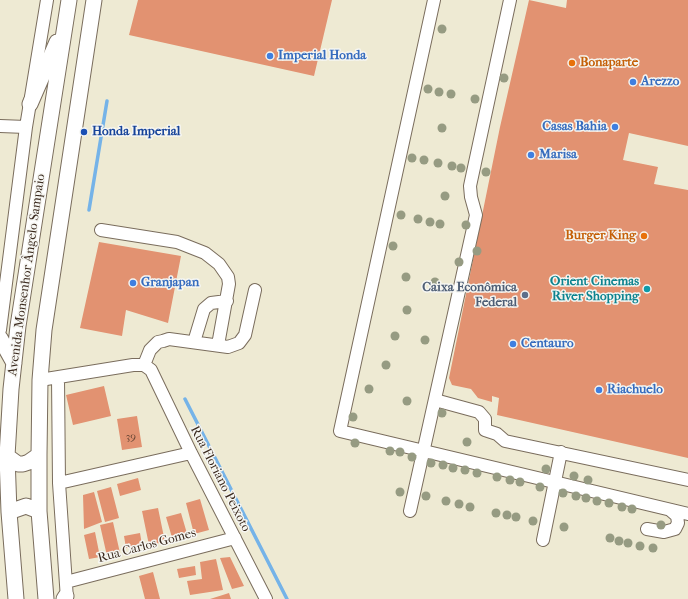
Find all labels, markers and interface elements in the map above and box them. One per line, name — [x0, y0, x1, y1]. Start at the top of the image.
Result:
place label: Imperial Honda — [278, 48, 366, 64]
marker: Imperial Honda — [265, 51, 275, 61]
place label: Bonaparte — [580, 55, 638, 71]
marker: Bonaparte — [567, 58, 577, 68]
place label: Arezzo — [641, 74, 679, 90]
marker: Arezzo — [628, 77, 638, 87]
place label: Casas Bahia — [542, 119, 607, 135]
marker: Casas Bahia — [610, 122, 620, 132]
place label: Honda Imperial — [92, 124, 180, 140]
marker: Honda Imperial — [79, 127, 89, 137]
place label: Marisa — [539, 147, 577, 163]
marker: Marisa — [526, 150, 536, 160]
street label: Avenida Monsenhor Ângelo Sampaio — [5, 173, 49, 377]
place label: Burger King — [565, 228, 636, 244]
marker: Burger King — [639, 231, 649, 241]
place label: Orient Cinemas River Shopping — [550, 274, 639, 305]
place label: Granjapan — [141, 275, 199, 291]
marker: Granjapan — [128, 278, 138, 288]
place label: Caixa Econômica Federal — [422, 280, 517, 311]
marker: Orient Cinemas River Shopping — [642, 284, 652, 294]
marker: Caixa Econômica Federal — [520, 290, 530, 300]
place label: Centauro — [521, 336, 574, 352]
marker: Centauro — [508, 339, 518, 349]
place label: Riachuelo — [607, 382, 663, 398]
marker: Riachuelo — [594, 385, 604, 395]
street label: Rua Floriano Peixoto — [187, 423, 253, 535]
house number: 39 — [126, 430, 136, 444]
street label: Rua Carlos Gomes — [96, 525, 198, 567]

